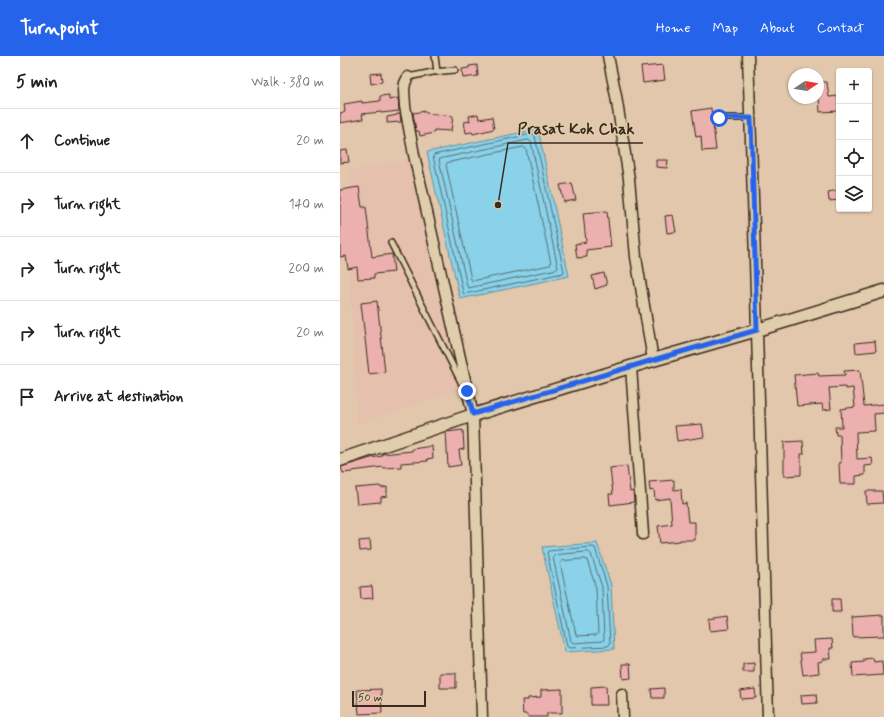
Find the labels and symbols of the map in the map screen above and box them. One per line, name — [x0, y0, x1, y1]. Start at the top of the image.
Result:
north arrow — [788, 68, 824, 104]
route start — [710, 109, 728, 127]
callout: Prasat Kok Chak — [508, 115, 643, 143]
text: Prasat Kok Chak — [518, 119, 634, 140]
route end — [458, 382, 476, 400]
scale bar — [352, 689, 426, 708]

